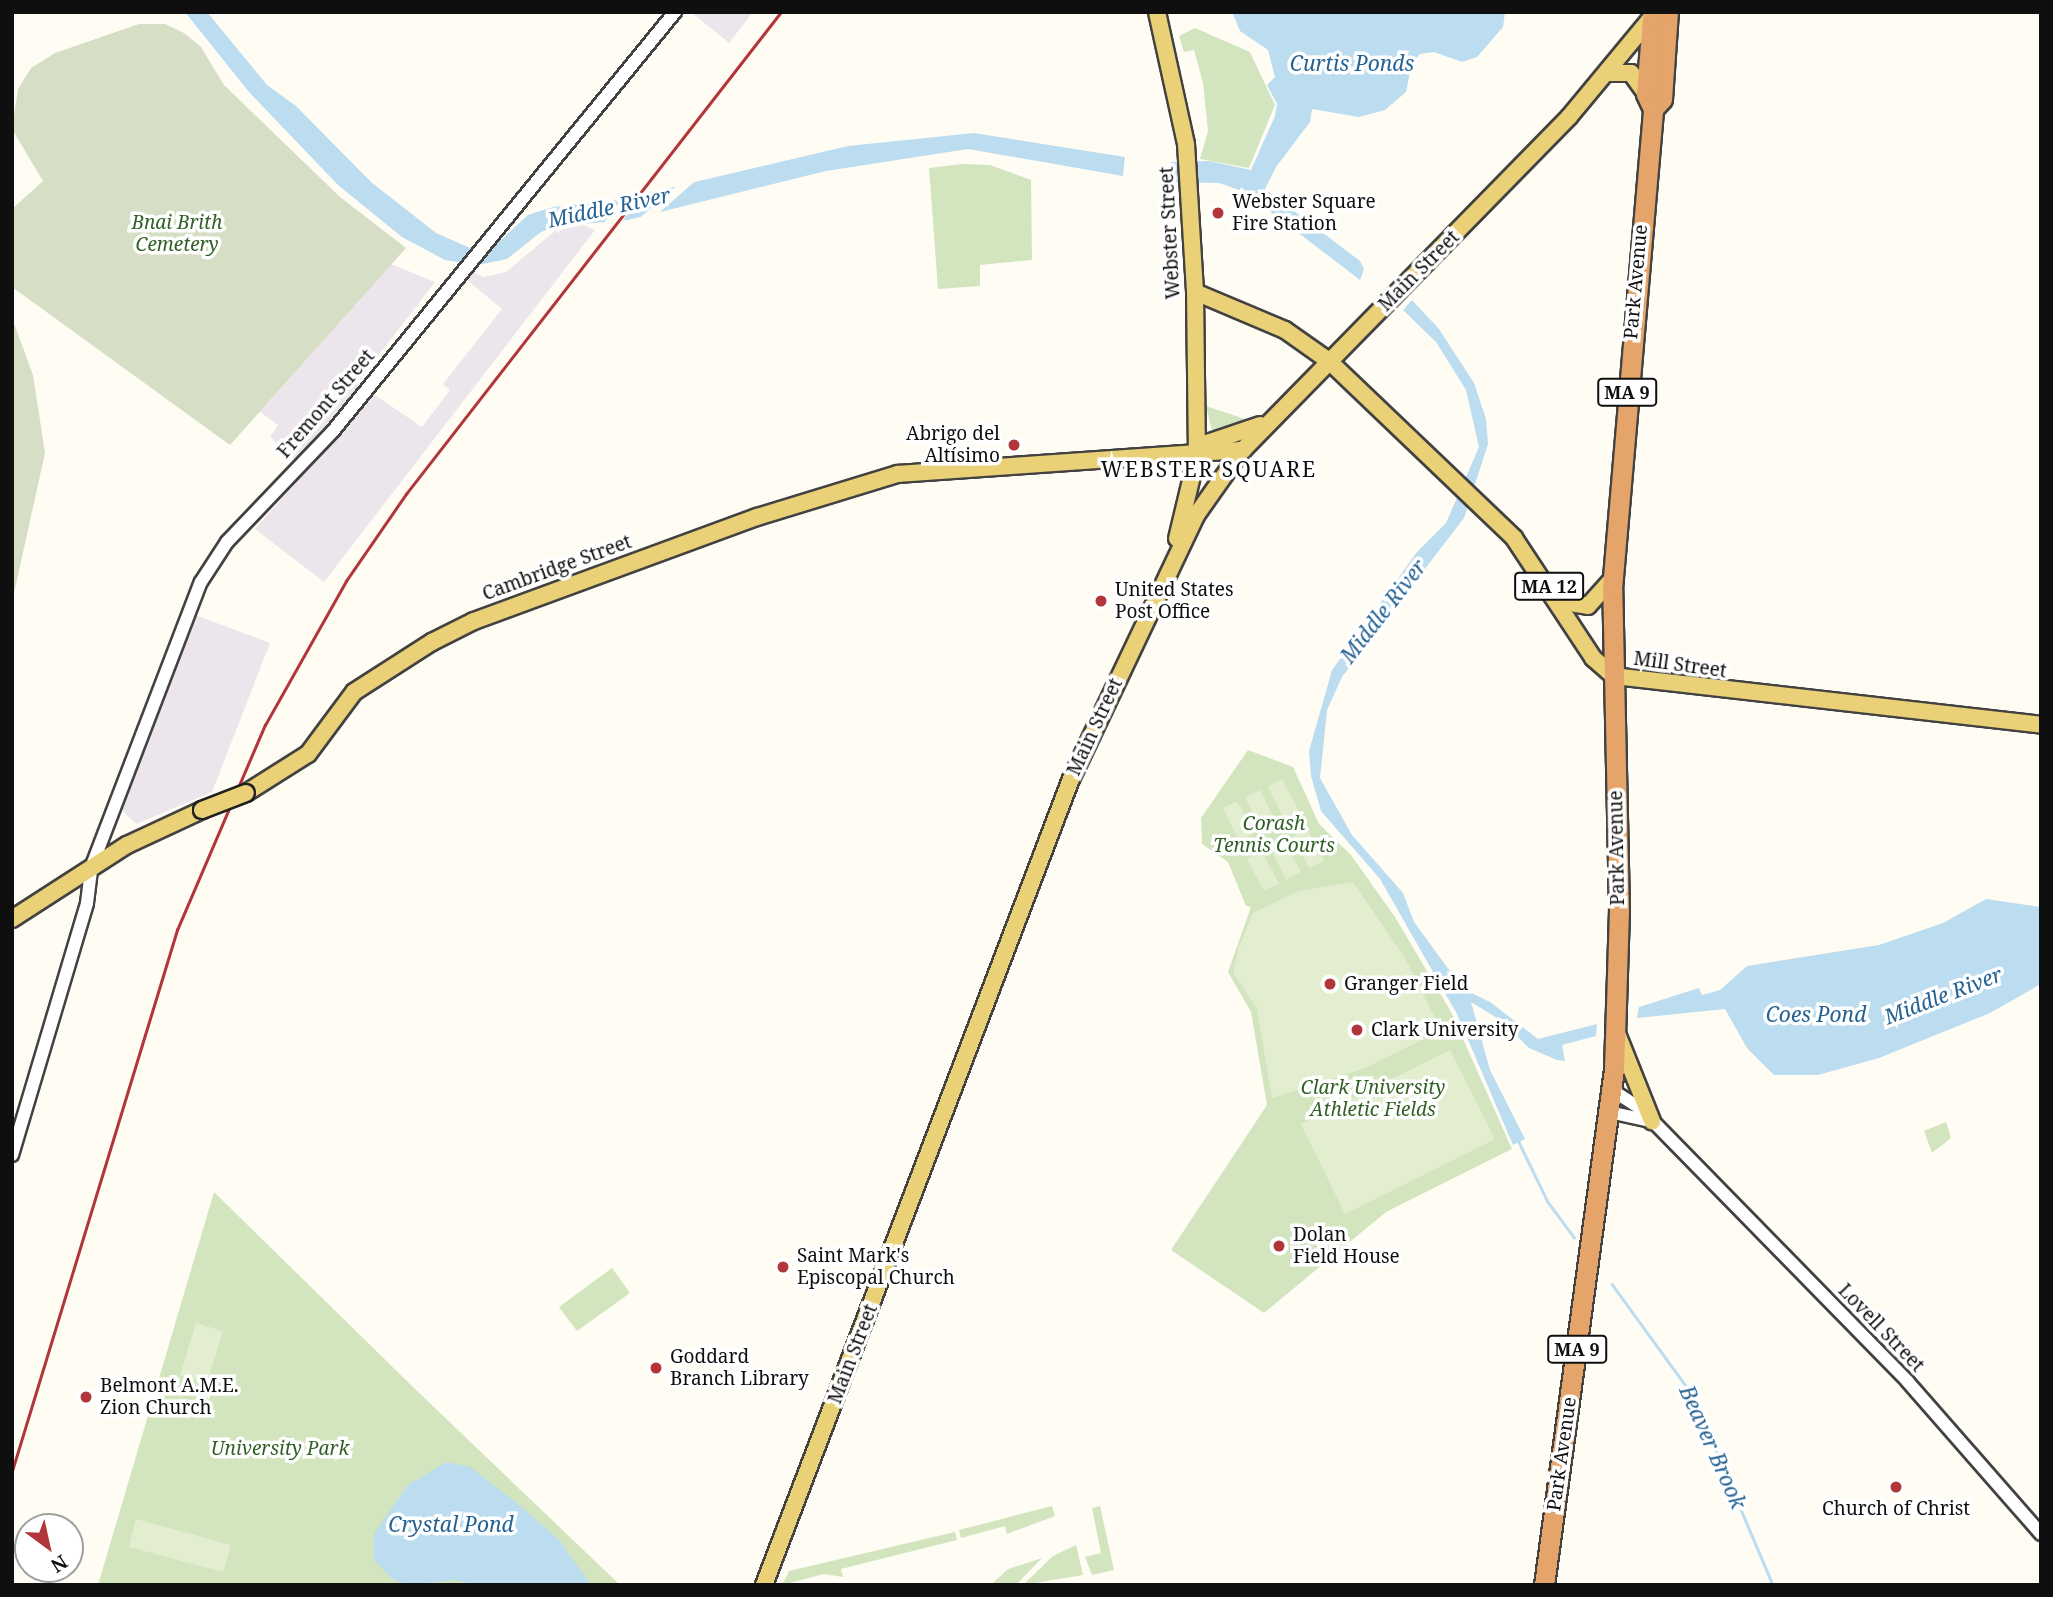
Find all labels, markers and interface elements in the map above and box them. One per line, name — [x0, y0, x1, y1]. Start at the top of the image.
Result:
water label: Curtis Ponds — [1290, 50, 1414, 76]
street label: Webster Street — [1155, 166, 1185, 300]
water label: Middle River — [546, 182, 672, 232]
place label: Webster Square Fire Station — [1232, 191, 1376, 235]
marker: Webster Square Fire Station — [1210, 205, 1226, 221]
park label: Bnai Brith Cemetery — [132, 212, 222, 256]
street label: Park Avenue — [1620, 224, 1652, 340]
street label: Main Street — [1374, 226, 1464, 316]
street label: Fremont Street — [273, 345, 379, 463]
road number: MA 9 — [1596, 378, 1658, 406]
place label: Abrigo del Altísimo — [906, 423, 1000, 467]
marker: Abrigo del Altísimo — [1006, 437, 1022, 453]
district label: WEBSTER SQUARE — [1103, 456, 1315, 482]
street label: Cambridge Street — [479, 530, 635, 606]
water label: Middle River — [1335, 554, 1431, 668]
road number: MA 12 — [1514, 572, 1584, 600]
place label: United States Post Office — [1115, 579, 1234, 623]
marker: United States Post Office — [1093, 593, 1109, 609]
street label: Mill Street — [1632, 647, 1728, 683]
street label: Main Street — [1063, 675, 1127, 779]
street label: Park Avenue — [1605, 790, 1629, 906]
park label: Corash Tennis Courts — [1213, 813, 1335, 857]
water label: Middle River — [1880, 961, 2006, 1029]
place label: Granger Field — [1344, 973, 1468, 995]
marker: Granger Field — [1322, 976, 1338, 992]
water label: Coes Pond — [1766, 1001, 1866, 1027]
place label: Clark University — [1371, 1019, 1518, 1041]
marker: Clark University — [1349, 1022, 1365, 1038]
park label: Clark University Athletic Fields — [1301, 1077, 1445, 1121]
place label: Dolan Field House — [1293, 1224, 1400, 1268]
marker: Dolan Field House — [1271, 1238, 1287, 1254]
place label: Saint Mark's Episcopal Church — [797, 1245, 955, 1289]
marker: Saint Mark's Episcopal Church — [775, 1259, 791, 1275]
street label: Lovell Street — [1833, 1279, 1929, 1377]
street label: Main Street — [824, 1301, 882, 1407]
road number: MA 9 — [1546, 1334, 1608, 1364]
place label: Goddard Branch Library — [670, 1346, 809, 1390]
marker: Goddard Branch Library — [648, 1360, 664, 1376]
place label: Belmont A.M.E. Zion Church — [100, 1375, 239, 1419]
water label: Beaver Brook — [1675, 1381, 1751, 1513]
marker: Belmont A.M.E. Zion Church — [78, 1389, 94, 1405]
street label: Park Avenue — [1543, 1395, 1581, 1513]
park label: University Park — [211, 1438, 349, 1460]
marker: Church of Christ — [1888, 1479, 1904, 1495]
place label: Church of Christ — [1822, 1498, 1970, 1520]
water label: Crystal Pond — [388, 1511, 514, 1537]
north arrow — [14, 1513, 84, 1583]
text: N — [46, 1549, 73, 1579]

